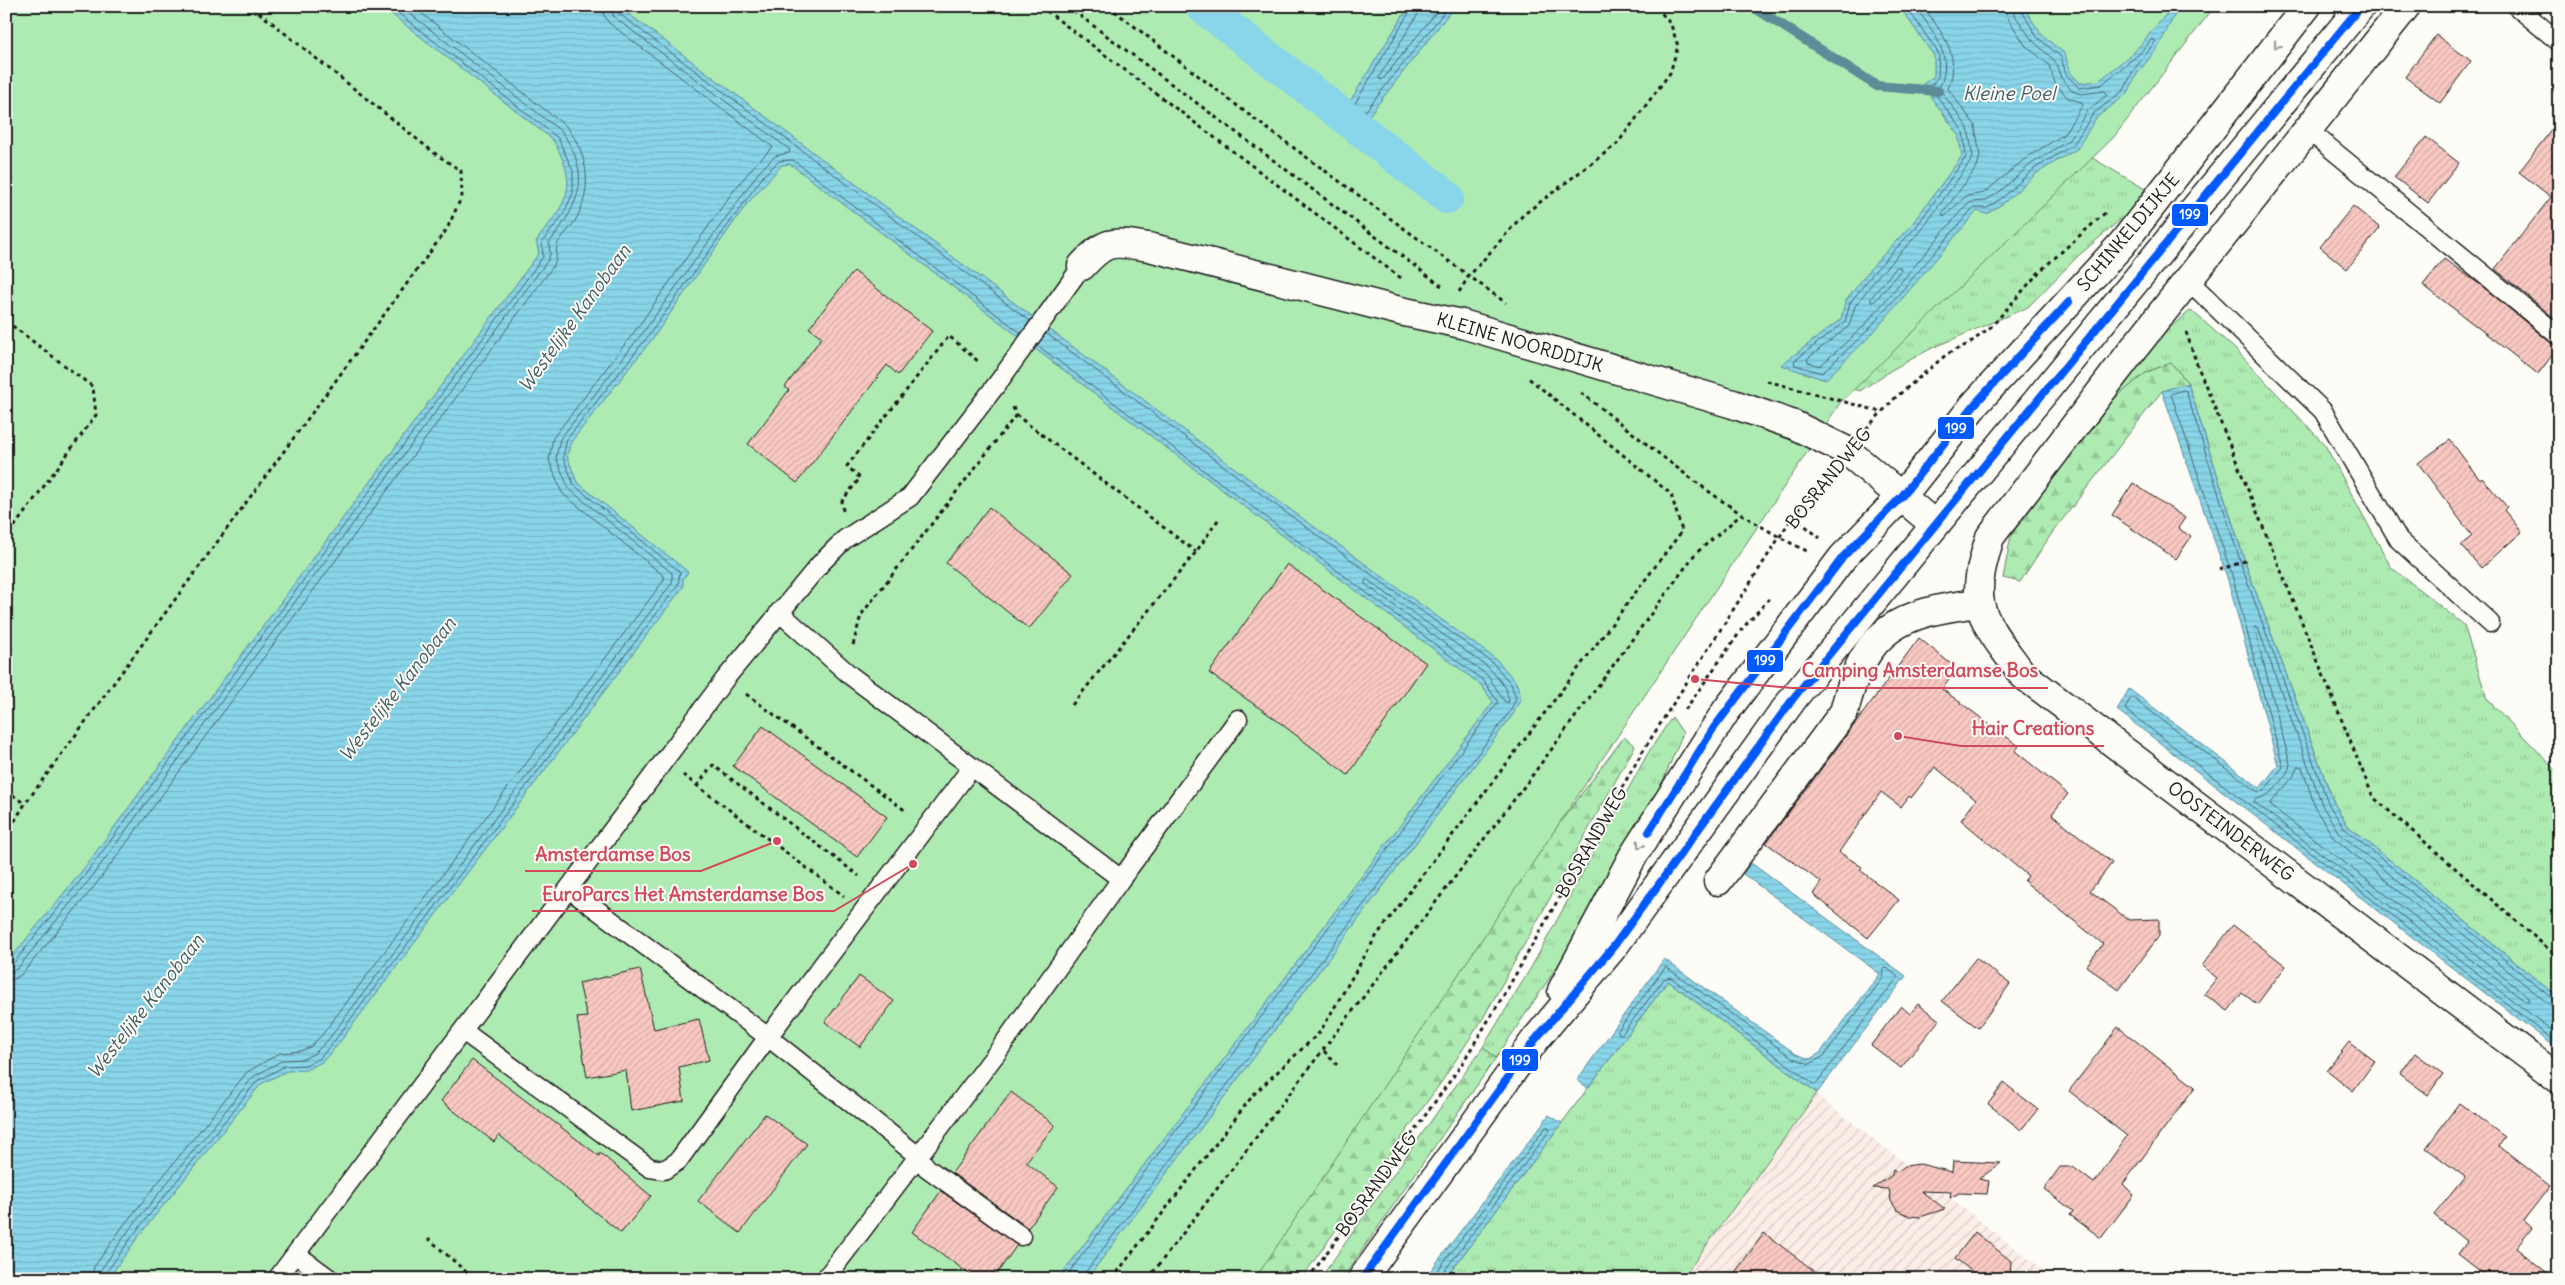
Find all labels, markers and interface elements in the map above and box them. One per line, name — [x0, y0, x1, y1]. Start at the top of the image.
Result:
one-way arrow — [2274, 39, 2283, 49]
water label: Kleine Poel — [1963, 81, 2058, 105]
street label: SCHINKELDIJKJE — [2072, 168, 2184, 296]
line badge: 199 — [2171, 203, 2209, 227]
text: 199 — [2179, 205, 2201, 223]
water label: Westelijke Kanobaan — [513, 239, 636, 396]
street label: KLEINE NOORDDIJK — [1434, 307, 1606, 377]
line badge: 199 — [1937, 416, 1975, 440]
text: 199 — [1945, 419, 1967, 437]
street label: BOSRANDWEG — [1780, 423, 1876, 533]
water label: Westelijke Kanobaan — [333, 611, 461, 766]
line badge: 199 — [1746, 649, 1784, 673]
text: 199 — [1754, 651, 1776, 669]
callout: Camping Amsterdamse Bos — [1792, 654, 2048, 688]
text: Camping Amsterdamse Bos — [1802, 658, 2039, 682]
callout: Hair Creations — [1961, 712, 2104, 746]
text: Hair Creations — [1972, 716, 2095, 740]
street label: OOSTEINDERWEG — [2163, 776, 2299, 886]
street label: BOSRANDWEG — [1550, 783, 1632, 901]
callout: Amsterdamse Bos — [525, 837, 701, 871]
one-way arrow — [1637, 840, 1647, 849]
text: Amsterdamse Bos — [535, 842, 691, 866]
callout: EuroParcs Het Amsterdamse Bos — [532, 877, 834, 911]
text: EuroParcs Het Amsterdamse Bos — [542, 882, 824, 906]
water label: Westelijke Kanobaan — [81, 928, 209, 1083]
line badge: 199 — [1501, 1048, 1539, 1072]
text: 199 — [1509, 1051, 1531, 1069]
street label: BOSRANDWEG — [1330, 1127, 1422, 1241]

